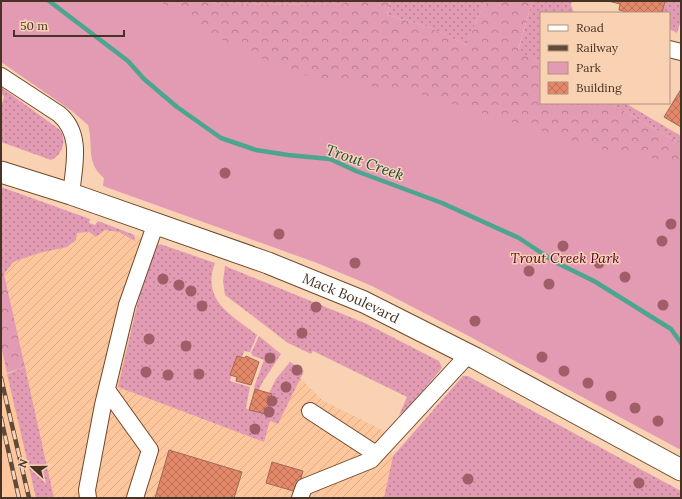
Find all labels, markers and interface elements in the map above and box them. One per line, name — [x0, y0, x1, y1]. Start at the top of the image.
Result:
scale bar — [14, 12, 124, 38]
legend — [540, 12, 670, 104]
text: 50 m — [20, 18, 48, 33]
text: Road — [576, 20, 604, 35]
text: Railway — [576, 40, 619, 55]
text: Park — [576, 60, 602, 75]
text: Building — [576, 80, 622, 95]
water label: Trout Creek — [323, 140, 407, 184]
park label: Trout Creek Park — [510, 249, 620, 267]
street label: Mack Boulevard — [300, 269, 402, 327]
north arrow — [12, 447, 52, 487]
text: N — [15, 456, 31, 470]

